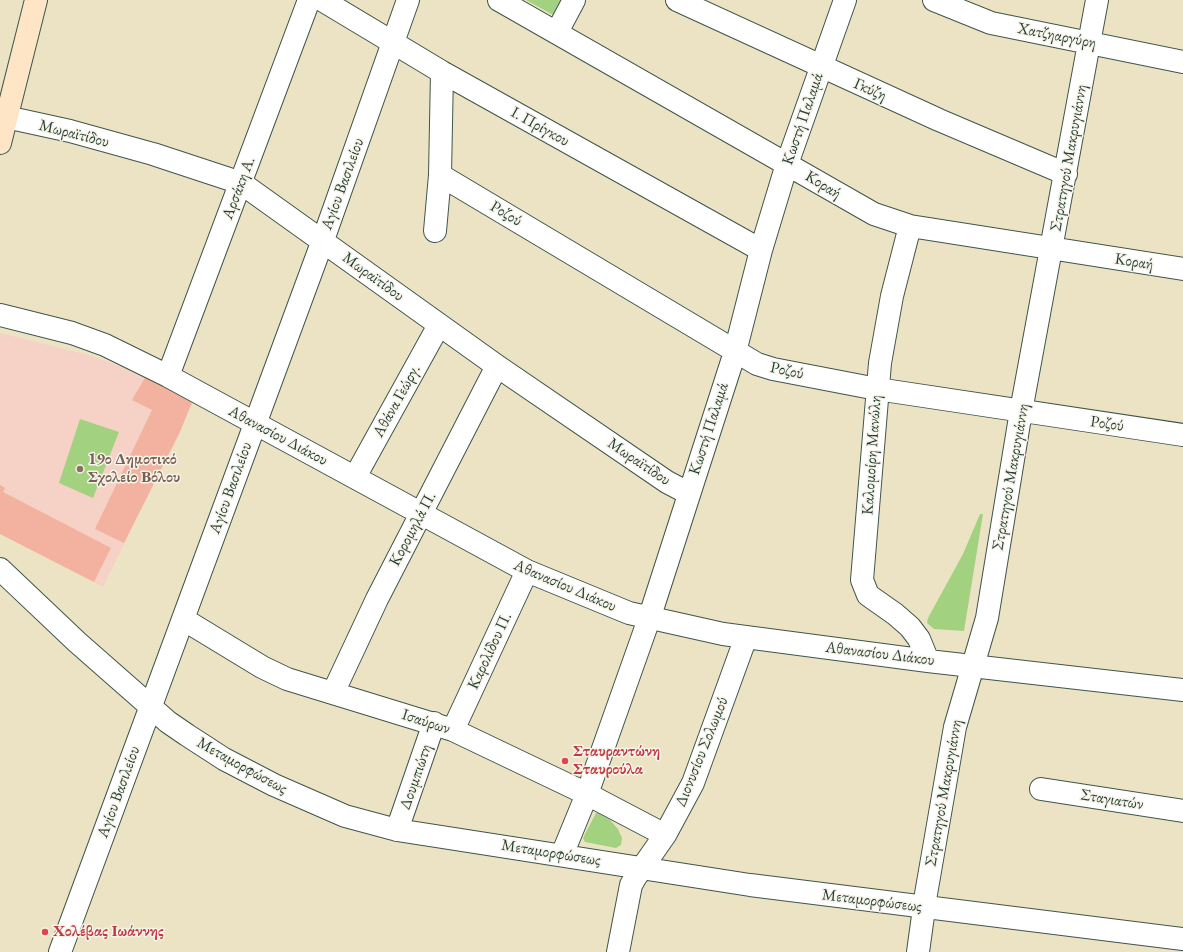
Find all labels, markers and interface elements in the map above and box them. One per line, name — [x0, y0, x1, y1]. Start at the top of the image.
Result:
street label: Χατζηαργύρη — [1016, 19, 1098, 53]
street label: Κωστή Παλαμά — [778, 71, 828, 167]
street label: Γκύζη — [851, 74, 889, 106]
street label: Στρατηγού Μακρυγιάννη — [1047, 83, 1091, 233]
street label: Ι. Πρίγκου — [507, 103, 573, 151]
street label: Μωραϊτίδου — [37, 116, 111, 152]
street label: Αγίου Βασιλείου — [317, 135, 369, 233]
street label: Αρσάκη Α. — [218, 154, 260, 222]
street label: Κοραή — [801, 167, 845, 203]
street label: Ροζού — [487, 197, 525, 231]
street label: Μωραϊτίδου — [338, 248, 408, 306]
street label: Κοραή — [1113, 249, 1155, 275]
street label: Ροζού — [768, 358, 806, 384]
street label: Αθάνα Γεώργ. — [369, 361, 425, 441]
street label: Κωστή Παλαμά — [685, 381, 733, 477]
street label: Καλομοίρη Μανώλη — [858, 394, 886, 516]
street label: Αθανασίου Διάκου — [225, 402, 331, 470]
street label: Στρατηγού Μακρυγιάννη — [989, 402, 1033, 552]
street label: Ροζού — [1089, 412, 1125, 436]
street label: Μωραϊτίδου — [604, 434, 674, 490]
street label: Αγίου Βασιλείου — [205, 439, 257, 537]
place label: 19ο Δημοτικό Σχολείο Βόλου — [88, 450, 180, 488]
marker: 19ο Δημοτικό Σχολείο Βόλου — [75, 464, 85, 474]
street label: Κορομηλά Π. — [385, 489, 441, 569]
street label: Αθανασίου Διάκου — [511, 556, 619, 616]
street label: Καρολίδου Π. — [464, 609, 516, 693]
street label: Αθανασίου Διάκου — [824, 638, 936, 670]
street label: Διονυσίου Σολωμού — [671, 694, 733, 810]
street label: Ισαύρων — [399, 705, 453, 739]
street label: Στρατηγού Μακρυγιάννη — [922, 718, 966, 868]
street label: Μεταμορφώσεως — [193, 733, 291, 799]
street label: Δουμπιώτη — [396, 742, 436, 812]
place label: Σταυραντώνη Σταυρούλα — [573, 742, 660, 780]
street label: Αγίου Βασιλείου — [93, 743, 145, 841]
marker: Σταυραντώνη Σταυρούλα — [560, 756, 570, 766]
street label: Σταγιατών — [1079, 786, 1145, 814]
street label: Μεταμορφώσεως — [500, 836, 602, 870]
street label: Μεταμορφώσεως — [821, 885, 923, 917]
place label: Χολέβας Ιωάννης — [53, 922, 164, 942]
marker: Χολέβας Ιωάννης — [40, 927, 50, 937]

